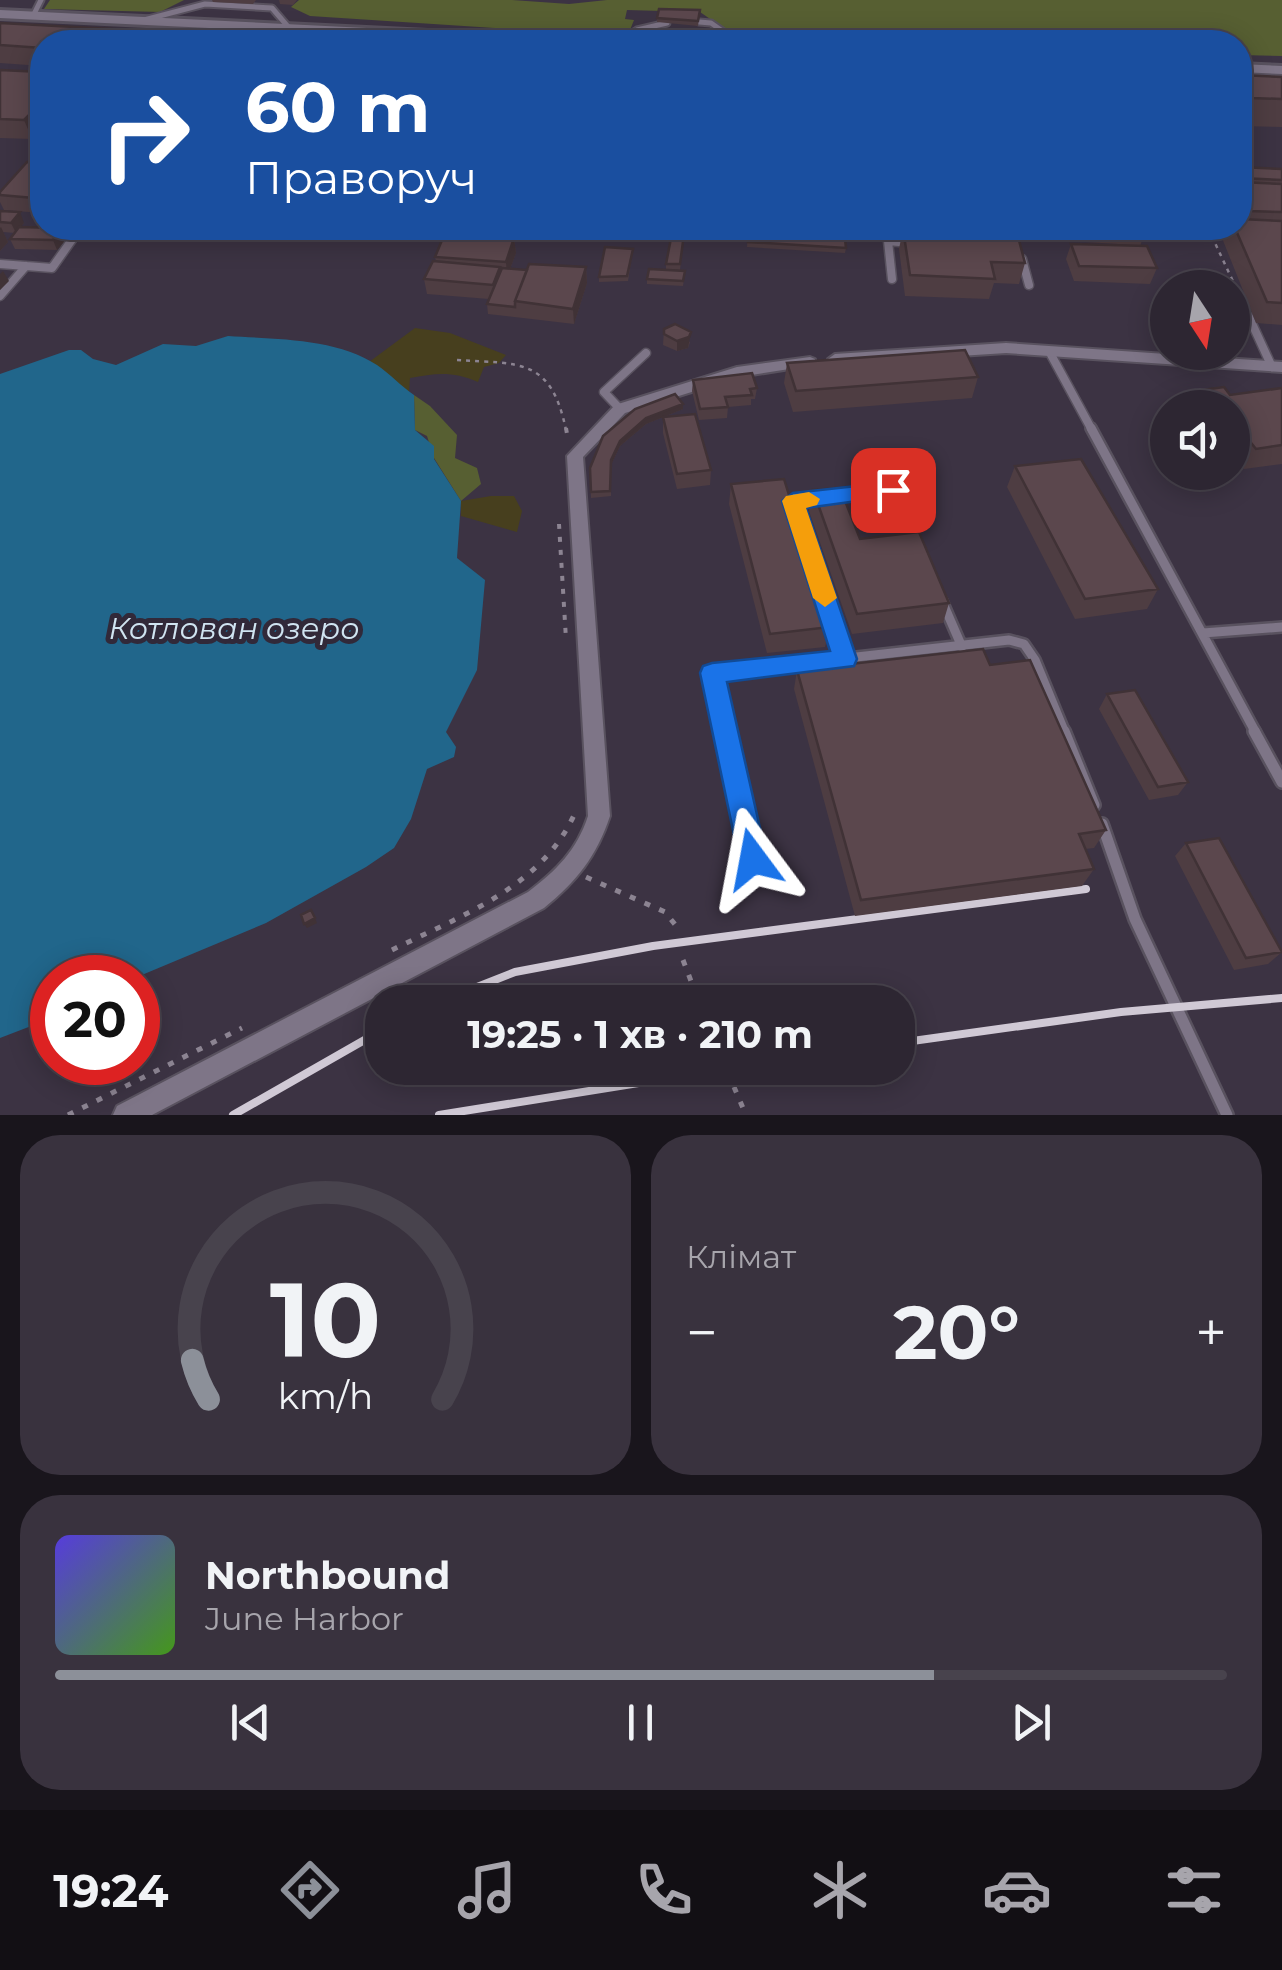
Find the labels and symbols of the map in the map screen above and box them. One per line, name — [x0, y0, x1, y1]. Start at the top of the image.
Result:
north arrow — [1150, 270, 1250, 370]
pin — [851, 448, 936, 533]
water label: Котлован озеро — [108, 610, 360, 647]
position arrow — [701, 807, 805, 911]
speed limit sign: 20 — [30, 955, 160, 1085]

